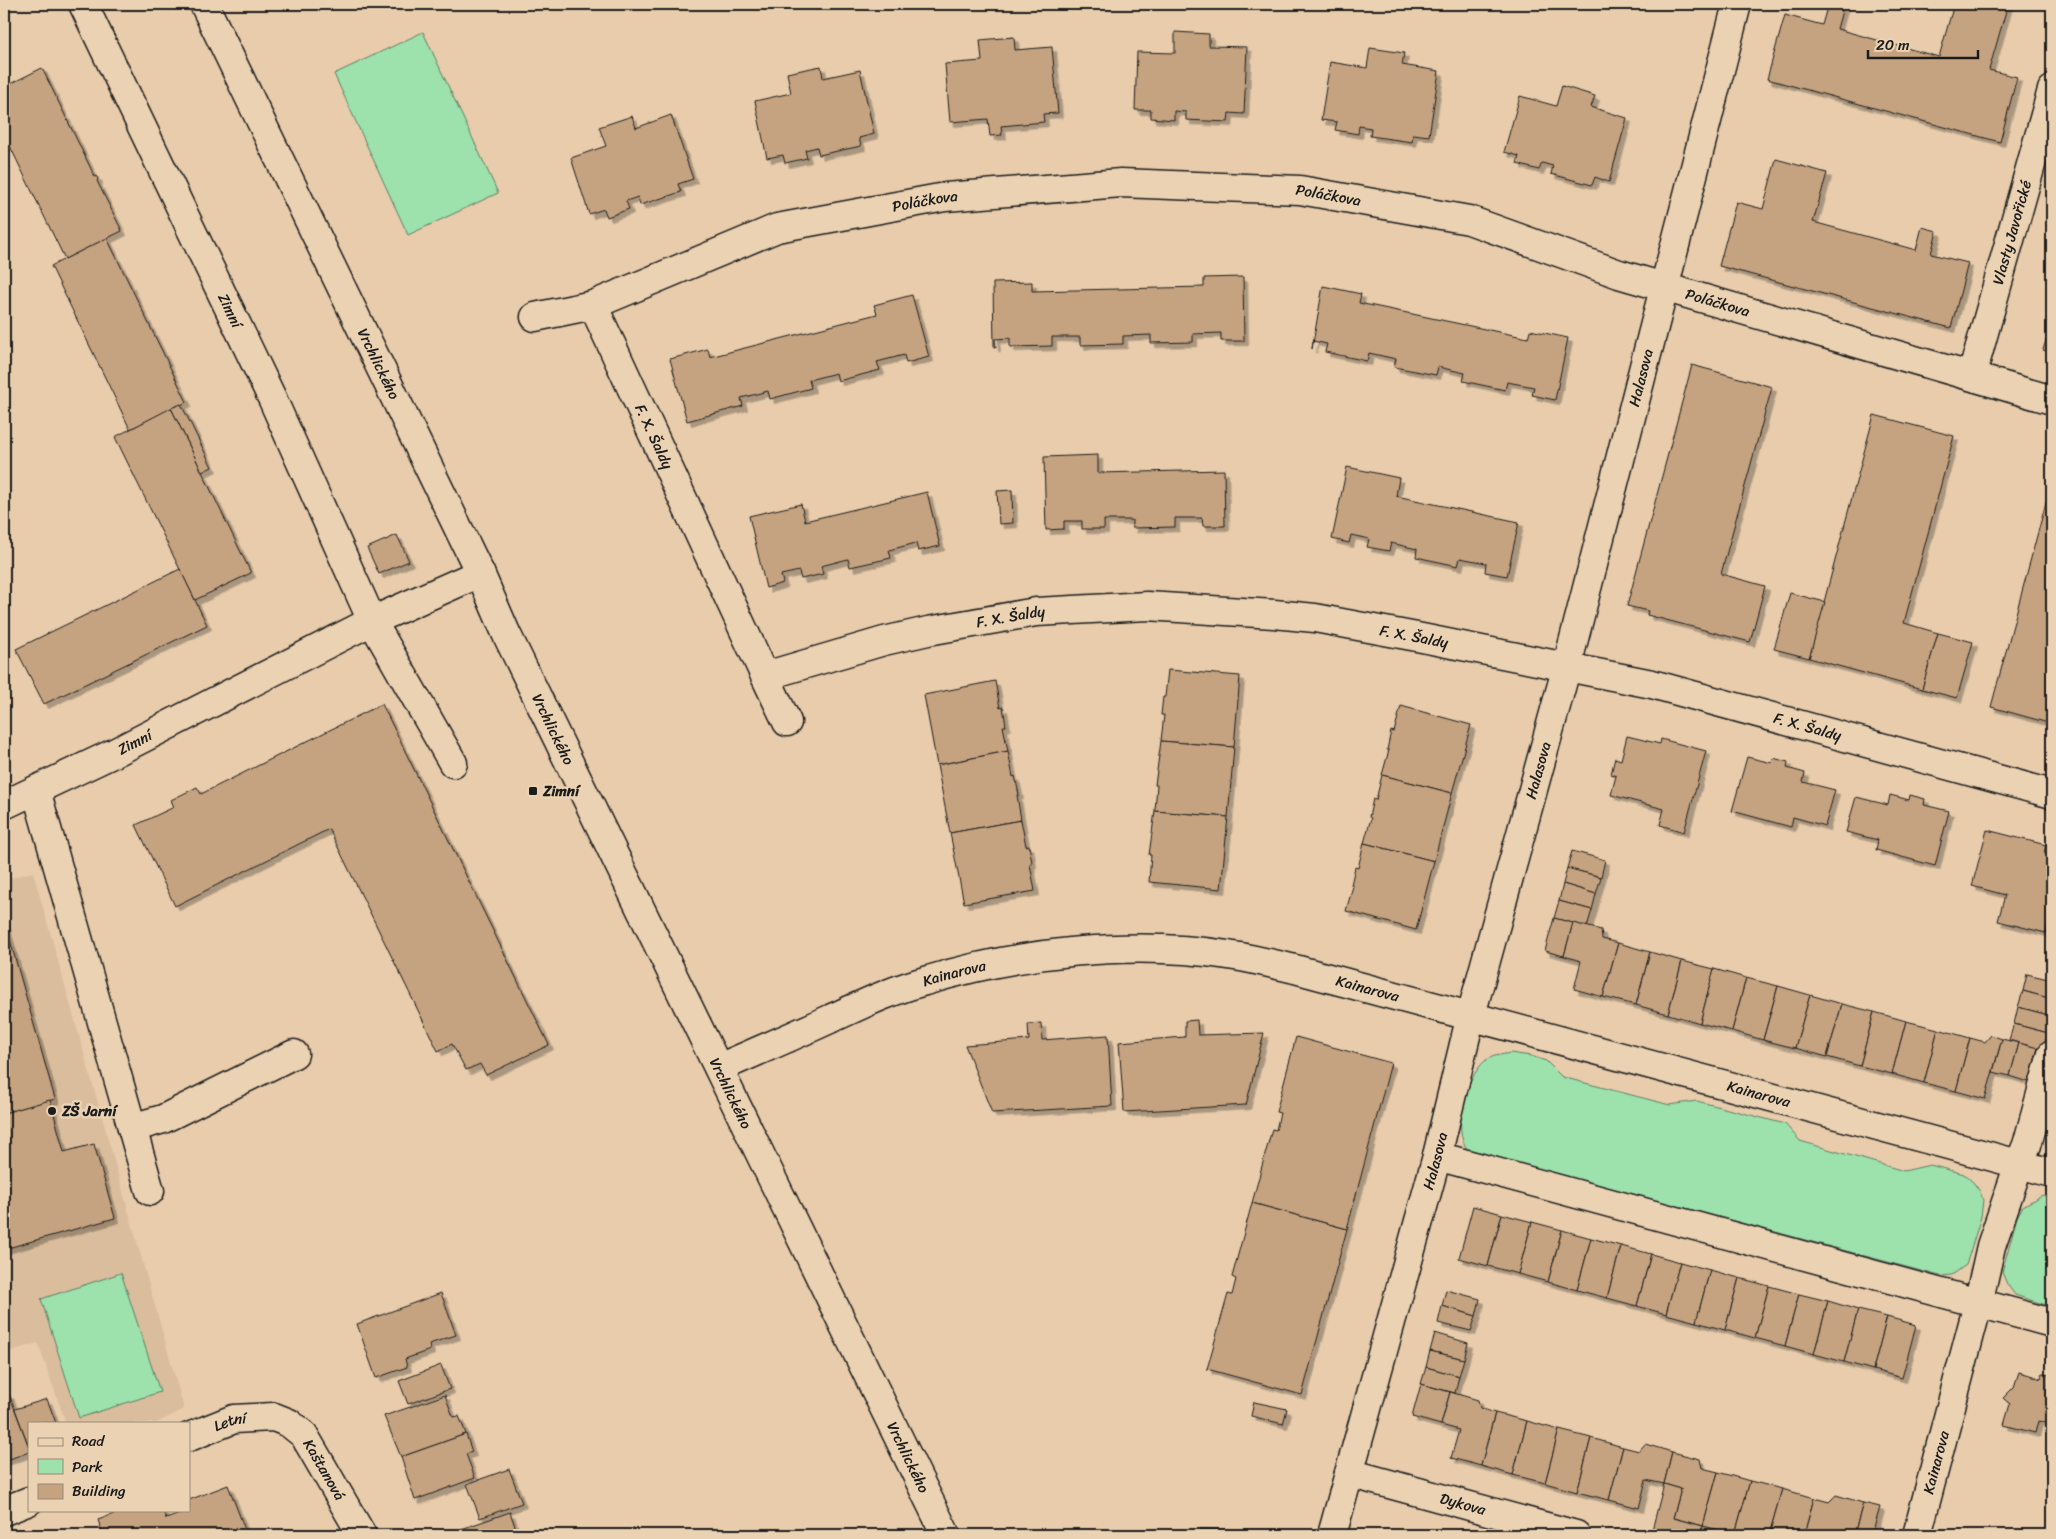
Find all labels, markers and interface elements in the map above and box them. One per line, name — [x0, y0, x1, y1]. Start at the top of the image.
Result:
scale bar — [1868, 28, 1978, 60]
text: 20 m — [1876, 32, 1910, 58]
street label: Poláčkova — [1293, 176, 1364, 214]
street label: Vlasty Javořické — [1985, 177, 2039, 288]
street label: Poláčkova — [890, 183, 959, 220]
street label: Poláčkova — [1682, 281, 1753, 325]
street label: Zimní — [211, 289, 250, 334]
street label: Vrchlického — [350, 324, 407, 404]
street label: Halasova — [1621, 345, 1661, 409]
street label: F. X. Šaldy — [628, 400, 681, 474]
street label: F. X. Šaldy — [974, 599, 1046, 635]
street label: F. X. Šaldy — [1377, 617, 1451, 656]
street label: Vrchlického — [525, 689, 582, 770]
street label: F. X. Šaldy — [1771, 705, 1845, 749]
street label: Zimní — [113, 722, 158, 762]
street label: Halasova — [1518, 738, 1559, 802]
place label: Zimní — [542, 778, 581, 804]
marker: Zimní — [527, 785, 539, 797]
street label: Kainarova — [919, 952, 989, 994]
street label: Kainarova — [1333, 968, 1403, 1010]
street label: Vrchlického — [702, 1053, 759, 1134]
street label: Kainarova — [1724, 1073, 1794, 1115]
place label: ZŠ Jarní — [61, 1098, 118, 1124]
marker: ZŠ Jarní — [46, 1105, 58, 1117]
street label: Halasova — [1415, 1129, 1455, 1193]
street label: Letní — [209, 1405, 249, 1439]
street label: Vrchlického — [880, 1417, 937, 1498]
legend — [28, 1422, 190, 1512]
street label: Kainarova — [1915, 1427, 1957, 1497]
text: Road — [72, 1428, 105, 1454]
street label: Kaštanová — [296, 1434, 353, 1506]
text: Park — [72, 1454, 103, 1480]
text: Building — [72, 1478, 126, 1504]
street label: Dykova — [1437, 1485, 1489, 1523]

